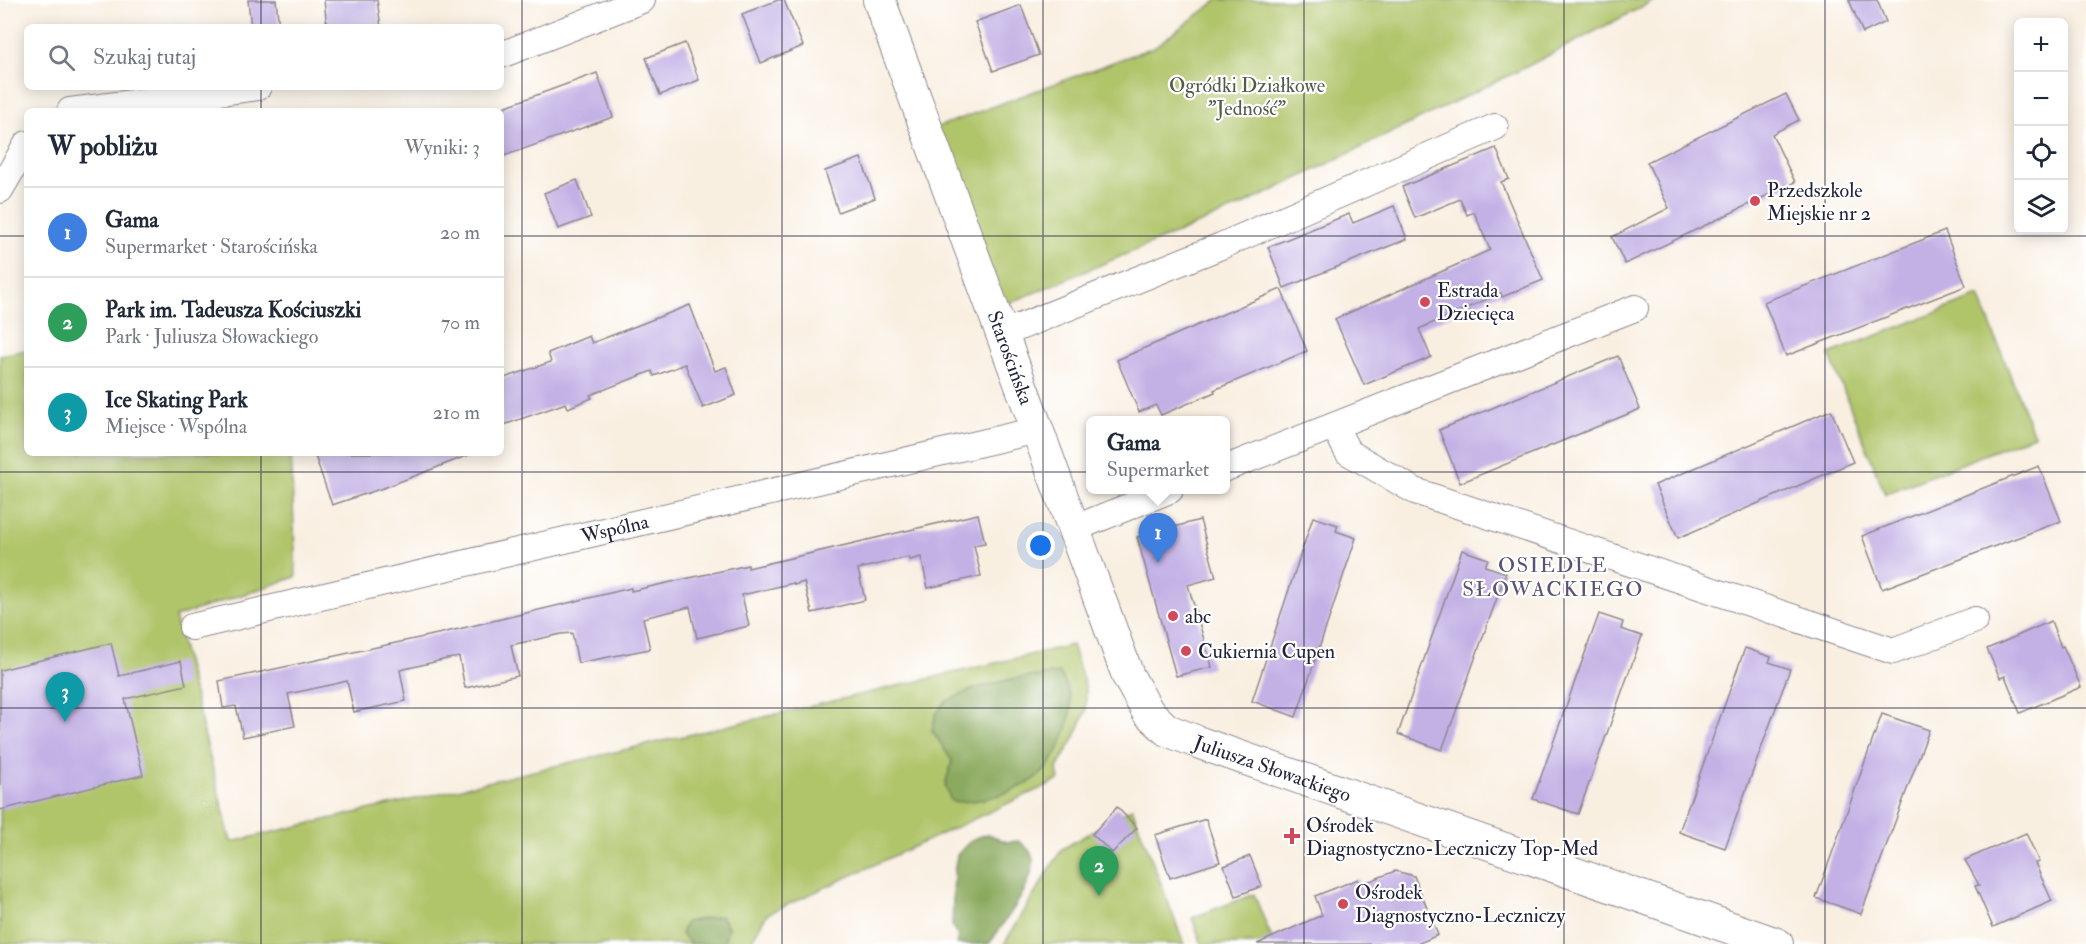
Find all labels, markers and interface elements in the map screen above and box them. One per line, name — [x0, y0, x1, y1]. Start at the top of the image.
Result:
map controls — [2014, 18, 2068, 234]
button: + — [2014, 18, 2068, 72]
search box — [24, 24, 504, 90]
icon: search — [45, 41, 78, 74]
text: Szukaj tutaj — [93, 43, 196, 71]
button: − — [2014, 72, 2068, 126]
park label: Ogródki Działkowe "Jedność" — [1169, 73, 1325, 121]
button: locate — [2014, 126, 2068, 180]
text: W pobliżu — [48, 131, 158, 163]
text: Wyniki: 3 — [404, 135, 480, 160]
place label: Przedszkole Miejskie nr 2 — [1767, 178, 1871, 226]
button: layers — [2014, 180, 2068, 234]
marker: Przedszkole Miejskie nr 2 — [1748, 194, 1762, 208]
text: Gama — [105, 206, 159, 234]
text: 1 — [64, 220, 71, 245]
text: 20 m — [440, 220, 480, 245]
text: Supermarket · Starościńska — [105, 234, 318, 259]
place label: Estrada Dziecięca — [1437, 278, 1515, 326]
marker: Estrada Dziecięca — [1418, 295, 1432, 309]
text: Park im. Tadeusza Kościuszki — [105, 296, 361, 324]
street label: Starościńska — [982, 307, 1040, 409]
text: 2 — [62, 310, 73, 335]
text: 70 m — [441, 310, 480, 335]
text: Park · Juliusza Słowackiego — [105, 324, 318, 349]
text: Ice Skating Park — [105, 386, 248, 414]
text: 3 — [64, 400, 71, 425]
text: 210 m — [433, 400, 480, 425]
text: Miejsce · Wspólna — [105, 414, 247, 439]
popup — [1086, 416, 1230, 494]
text: Gama — [1107, 429, 1160, 457]
text: Supermarket — [1107, 457, 1209, 482]
street label: Wspólna — [577, 508, 652, 549]
pin: 1 — [1138, 514, 1178, 563]
your location — [1026, 531, 1055, 560]
district label: OSIEDLE SŁOWACKIEGO — [1462, 552, 1644, 603]
place label: abc — [1185, 604, 1211, 629]
marker: abc — [1166, 609, 1180, 623]
place label: Cukiernia Cupen — [1198, 639, 1335, 665]
marker: Cukiernia Cupen — [1179, 644, 1193, 658]
pin: 3 — [46, 672, 84, 722]
street label: Juliusza Słowackiego — [1189, 729, 1354, 807]
place label: Ośrodek Diagnostyczno-Leczniczy Top-Med — [1306, 813, 1598, 862]
marker: Ośrodek Diagnostyczno-Leczniczy Top-Med — [1283, 827, 1301, 845]
pin: 2 — [1080, 846, 1118, 896]
place label: Ośrodek Diagnostyczno-Leczniczy — [1355, 880, 1567, 928]
marker: Ośrodek Diagnostyczno-Leczniczy — [1336, 897, 1350, 911]

